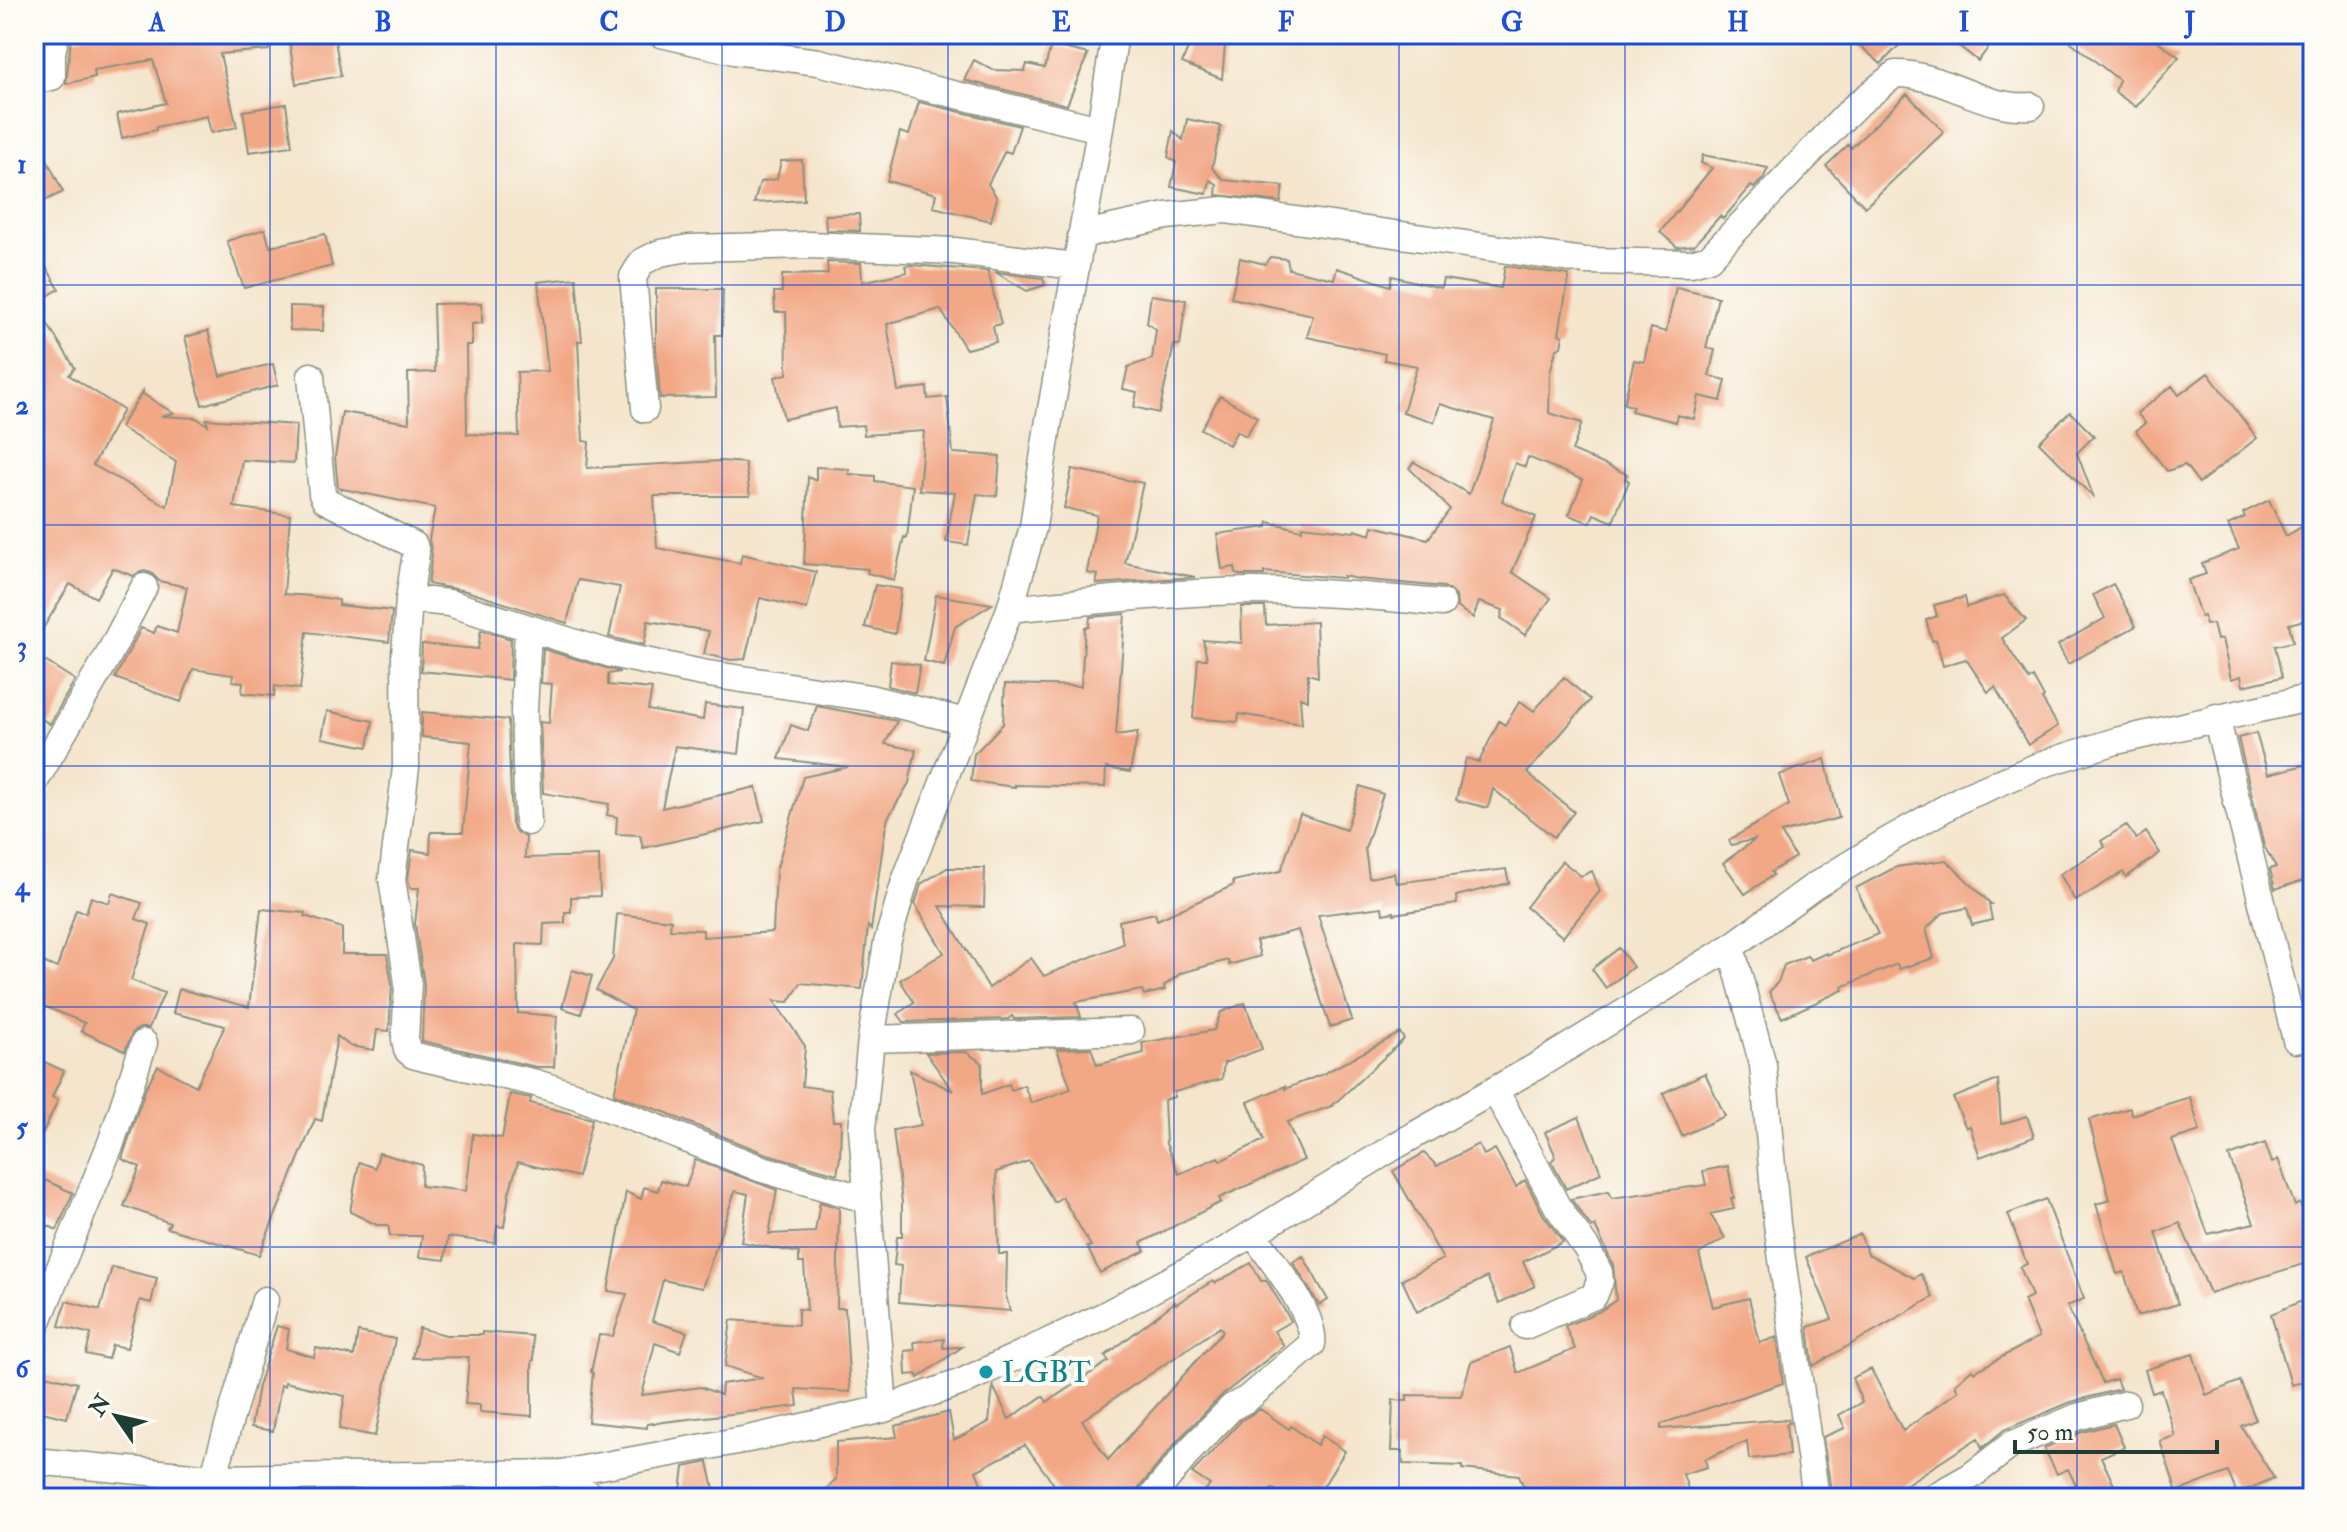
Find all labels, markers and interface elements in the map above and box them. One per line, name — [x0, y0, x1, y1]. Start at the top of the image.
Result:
text: A — [148, 7, 166, 39]
text: B — [374, 7, 392, 39]
text: C — [599, 7, 619, 39]
text: D — [824, 7, 846, 39]
text: E — [1052, 7, 1071, 39]
text: F — [1278, 7, 1295, 39]
text: G — [1501, 7, 1523, 39]
text: H — [1727, 7, 1749, 39]
text: I — [1959, 7, 1969, 39]
text: J — [2183, 7, 2196, 39]
text: 1 — [17, 149, 27, 181]
text: 2 — [15, 390, 29, 422]
text: 3 — [17, 631, 27, 663]
text: 4 — [14, 871, 31, 903]
text: 5 — [16, 1112, 28, 1144]
text: 6 — [15, 1353, 30, 1385]
place label: LGBT — [1002, 1354, 1091, 1391]
marker: LGBT — [977, 1363, 995, 1381]
north arrow — [76, 1376, 156, 1456]
text: N — [83, 1389, 118, 1422]
scale bar — [2015, 1404, 2217, 1454]
text: 50 m — [2027, 1417, 2074, 1448]

